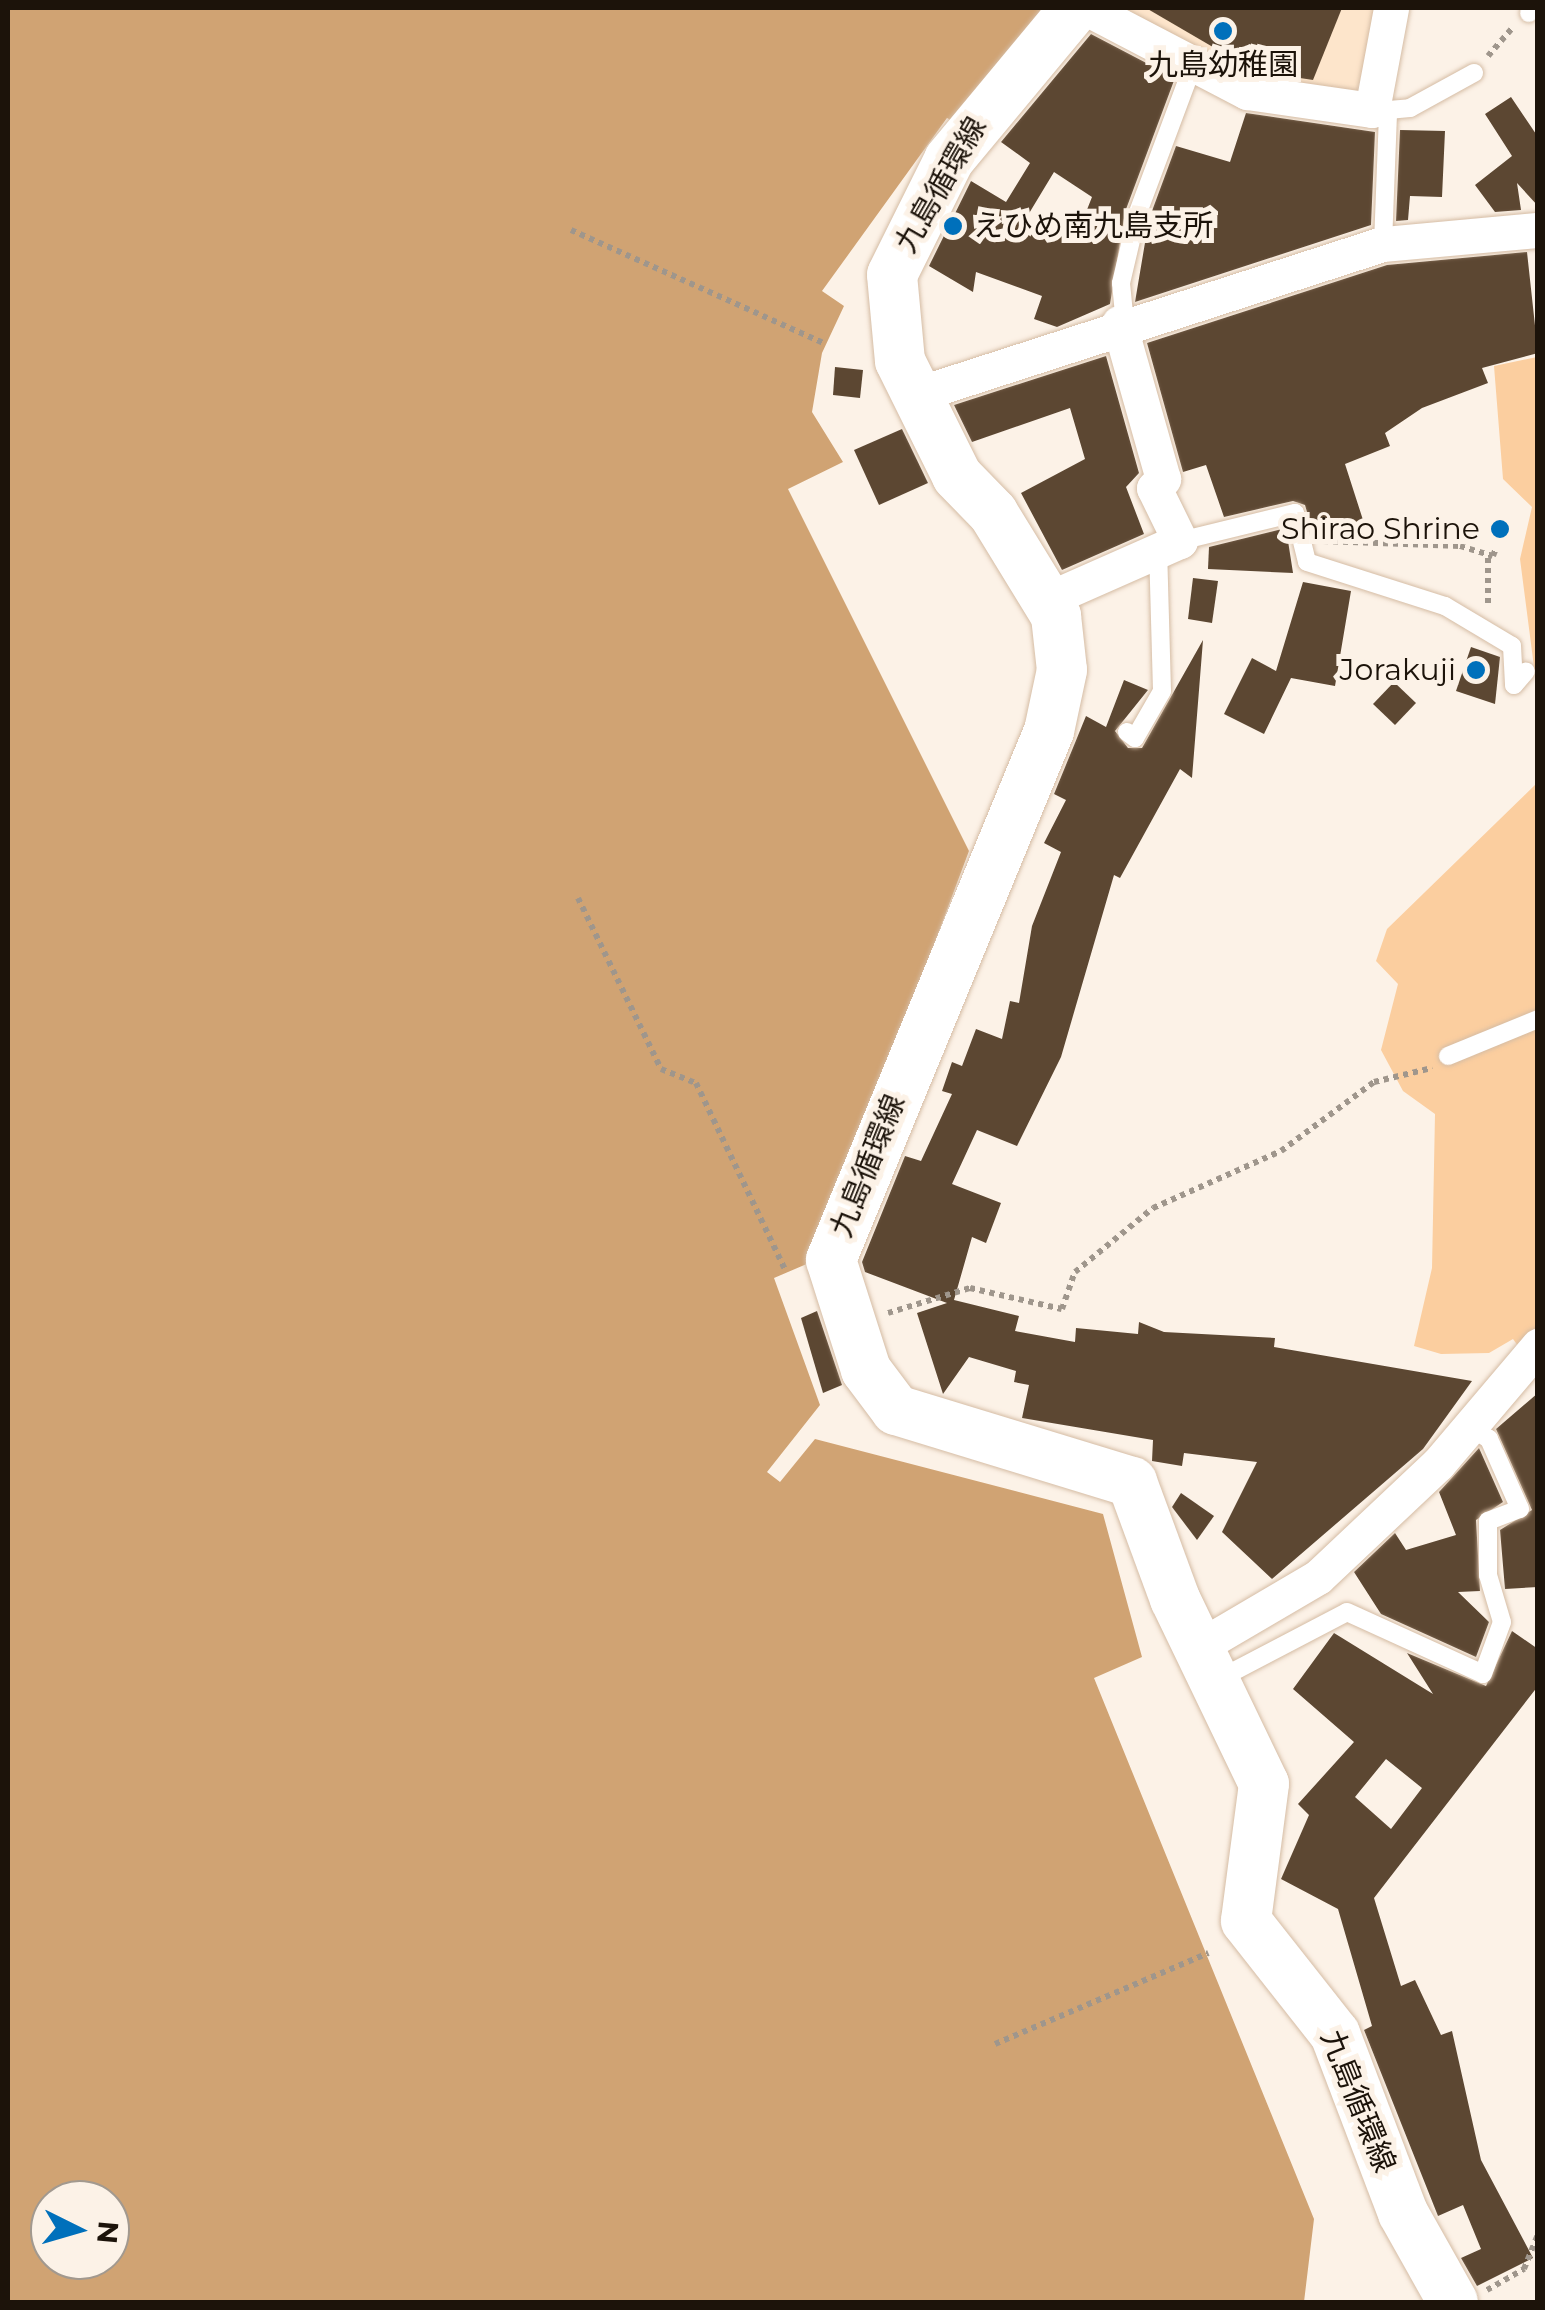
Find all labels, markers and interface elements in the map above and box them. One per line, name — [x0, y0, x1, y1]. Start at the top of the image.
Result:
marker: 九島幼稚園 — [1212, 20, 1234, 42]
place label: 九島幼稚園 — [1148, 47, 1298, 83]
street label: 九島循環線 — [888, 111, 994, 259]
place label: えひめ南九島支所 — [973, 208, 1213, 244]
marker: えひめ南九島支所 — [942, 215, 964, 237]
place label: Shirao Shrine — [1281, 511, 1480, 547]
marker: Shirao Shrine — [1489, 518, 1511, 540]
place label: Jorakuji — [1340, 652, 1456, 688]
marker: Jorakuji — [1465, 659, 1487, 681]
street label: 九島循環線 — [823, 1090, 913, 1242]
street label: 九島循環線 — [1313, 2025, 1403, 2177]
north arrow — [30, 2180, 130, 2280]
text: N — [90, 2220, 126, 2245]

